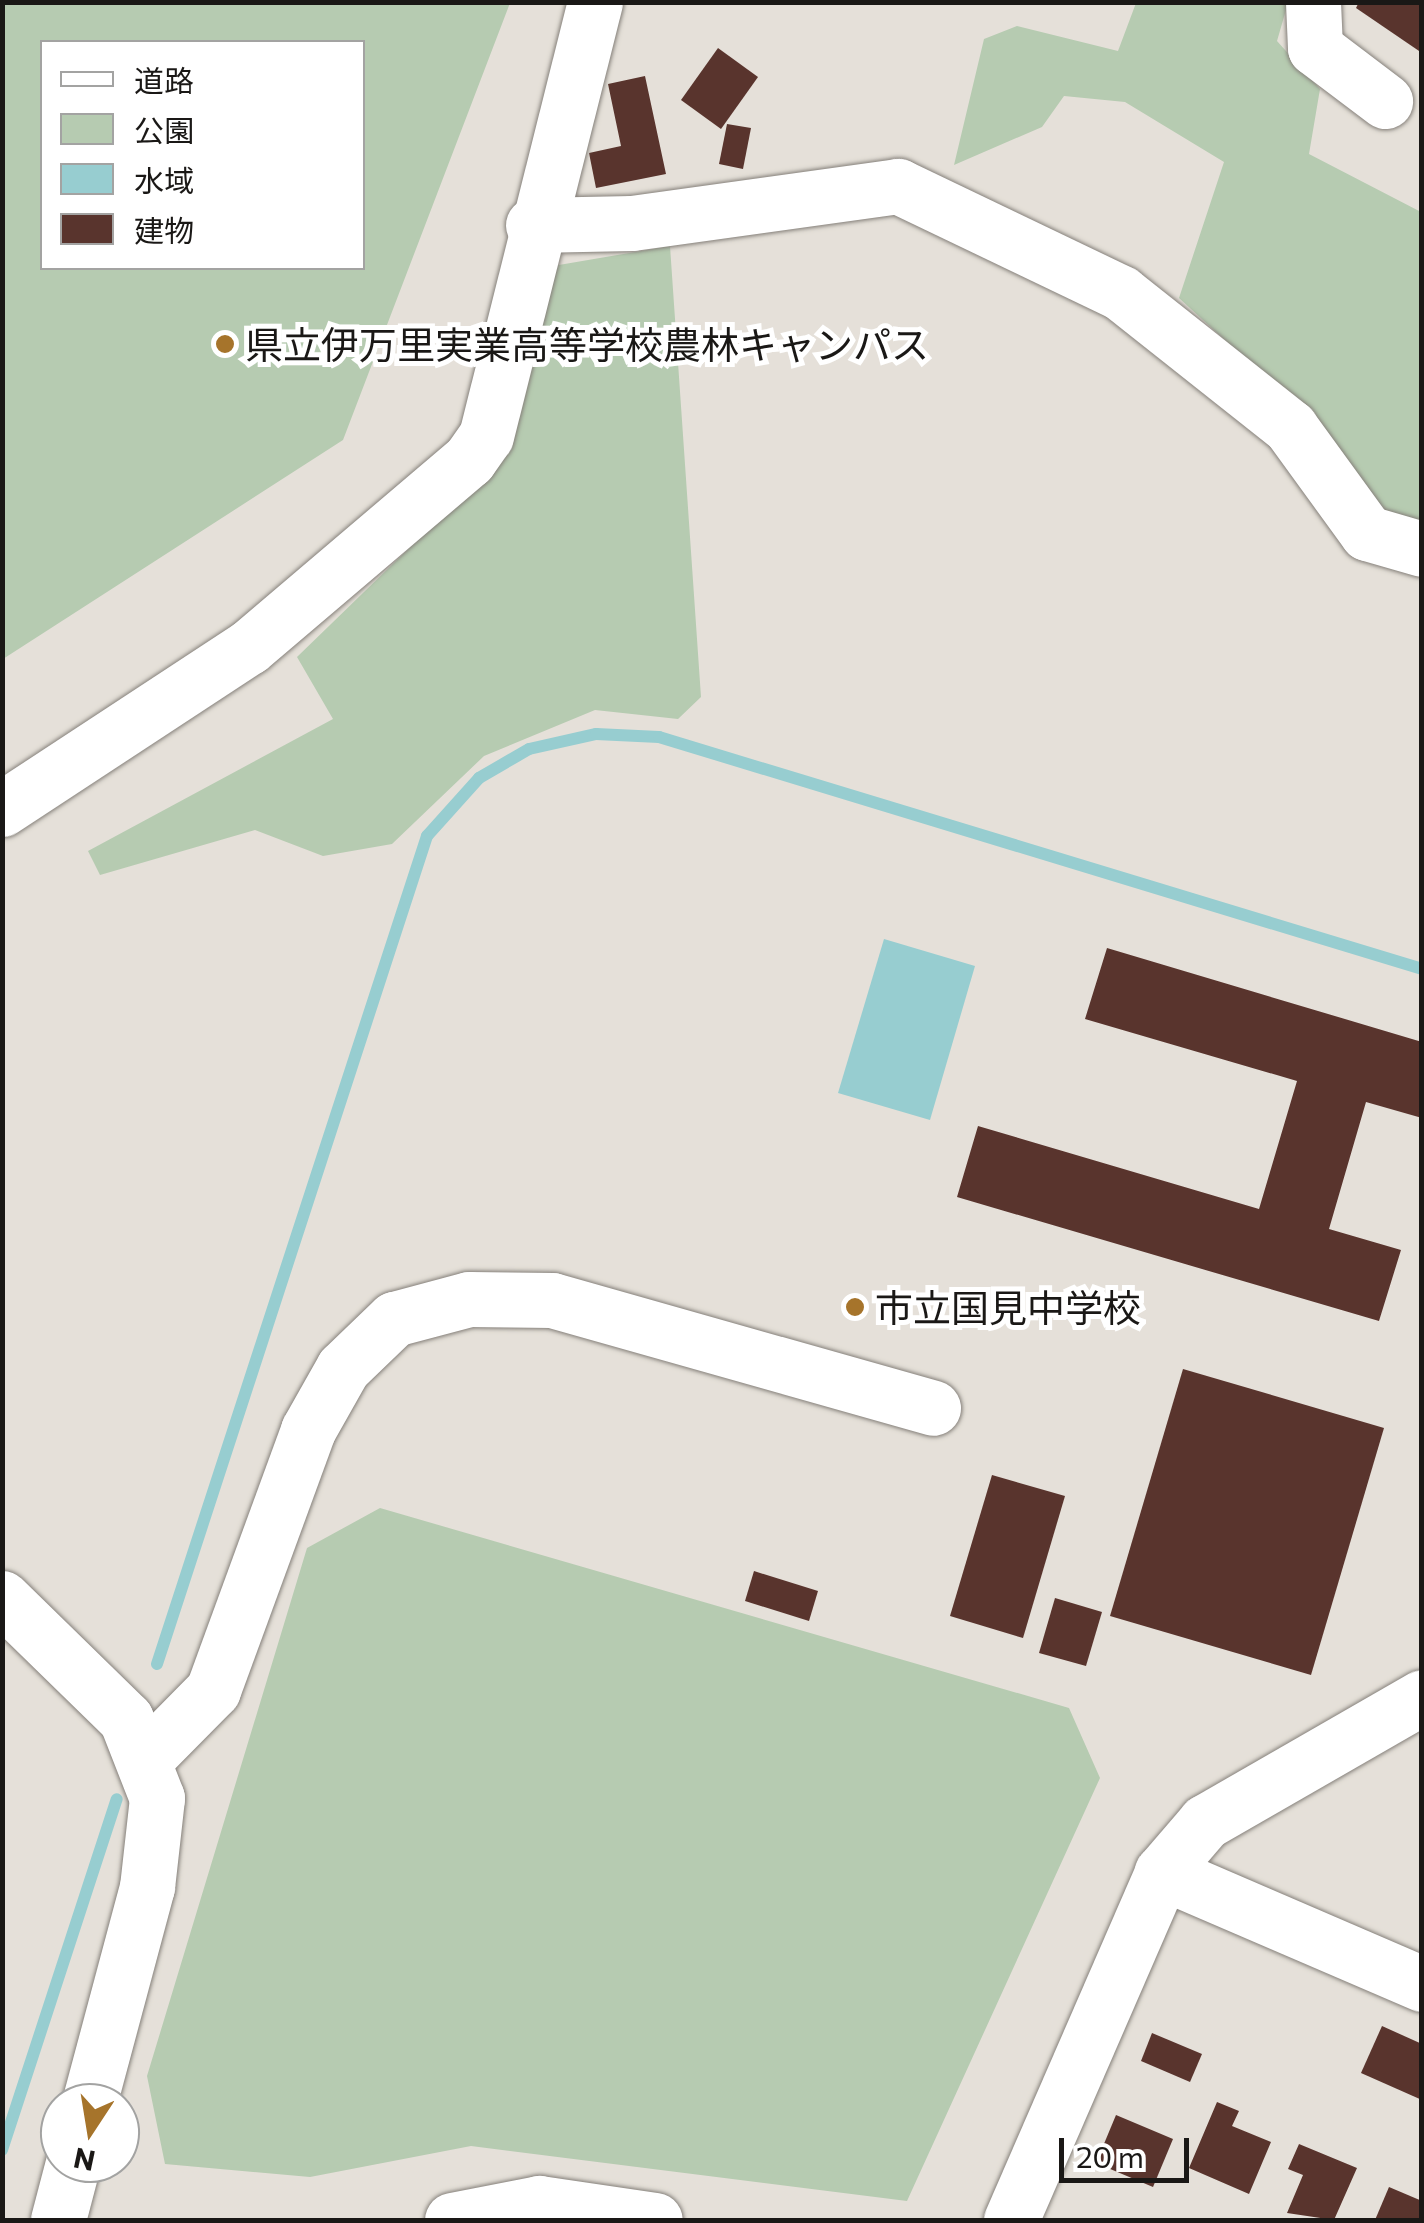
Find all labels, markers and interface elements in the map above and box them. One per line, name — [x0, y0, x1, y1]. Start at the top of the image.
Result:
legend — [40, 40, 365, 270]
text: 道路 — [134, 61, 194, 98]
text: 公園 — [134, 111, 194, 148]
text: 水域 — [134, 161, 194, 198]
text: 建物 — [134, 211, 194, 248]
place label: 県立伊万里実業高等学校農林キャンパス — [245, 321, 929, 367]
marker: 県立伊万里実業高等学校農林キャンパス — [214, 333, 236, 355]
place label: 市立国見中学校 — [875, 1284, 1141, 1330]
marker: 市立国見中学校 — [844, 1296, 866, 1318]
north arrow — [40, 2083, 140, 2183]
scale bar — [1064, 2118, 1194, 2180]
text: 20 m — [1076, 2137, 1144, 2174]
text: N — [70, 2142, 98, 2179]

